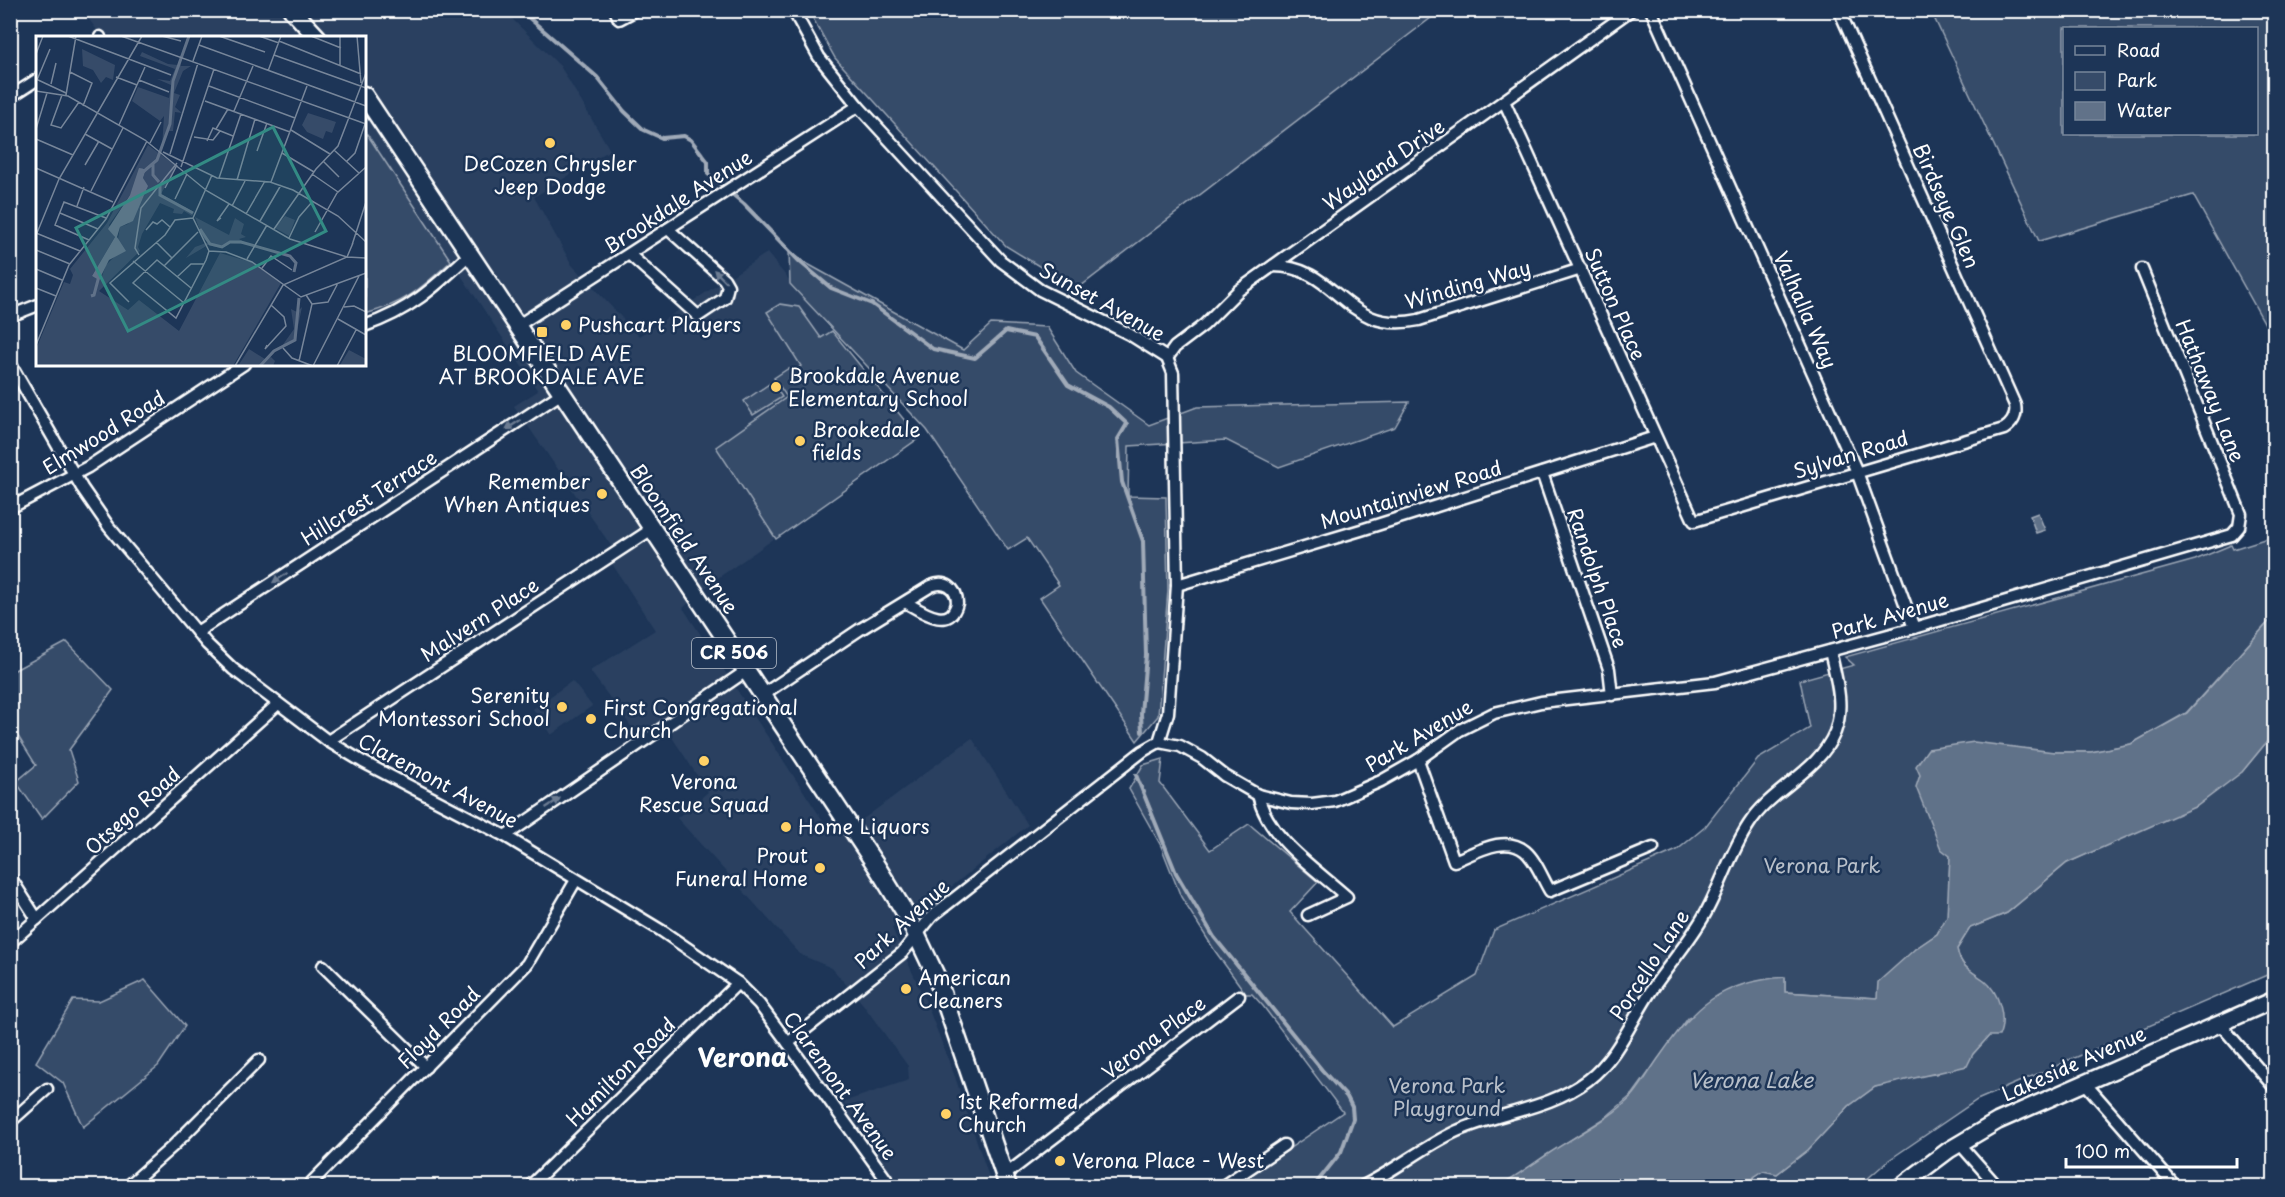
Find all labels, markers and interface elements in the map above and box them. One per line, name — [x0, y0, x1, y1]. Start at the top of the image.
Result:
legend — [2063, 27, 2258, 135]
inset map — [36, 36, 366, 366]
text: Road — [2117, 36, 2161, 63]
text: Park — [2117, 66, 2157, 93]
text: Water — [2117, 96, 2172, 123]
street label: Wayland Drive — [1316, 111, 1450, 217]
marker: DeCozen Chrysler Jeep Dodge — [543, 136, 557, 150]
street label: Birdseye Glen — [1906, 138, 1988, 273]
street label: Brookdale Avenue — [597, 142, 758, 261]
place label: DeCozen Chrysler Jeep Dodge — [464, 148, 637, 201]
street label: Sutton Place — [1578, 242, 1654, 365]
street label: Valhalla Way — [1767, 246, 1845, 373]
street label: Winding Way — [1401, 252, 1534, 316]
street label: Sunset Avenue — [1034, 254, 1171, 348]
one-way arrow — [713, 270, 727, 284]
place label: Pushcart Players — [578, 309, 741, 339]
street label: Hathaway Lane — [2169, 315, 2253, 467]
marker: Pushcart Players — [559, 318, 573, 332]
marker: BLOOMFIELD AVE AT BROOKDALE AVE — [535, 325, 549, 339]
place label: BLOOMFIELD AVE AT BROOKDALE AVE — [439, 338, 645, 391]
place label: Brookdale Avenue Elementary School — [788, 360, 968, 413]
marker: Brookdale Avenue Elementary School — [769, 380, 783, 394]
street label: Elmwood Road — [36, 383, 171, 482]
place label: Brookedale fields — [812, 414, 921, 467]
one-way arrow — [505, 419, 521, 430]
street label: Sylvan Road — [1790, 422, 1912, 486]
marker: Brookedale fields — [793, 434, 807, 448]
street label: Hillcrest Terrace — [295, 442, 442, 552]
street label: Mountainview Road — [1316, 452, 1505, 536]
street label: Bloomfield Avenue — [623, 457, 746, 620]
place label: Remember When Antiques — [444, 466, 591, 519]
marker: Remember When Antiques — [595, 487, 609, 501]
street label: Randolph Place — [1560, 503, 1636, 652]
street label: Malvern Place — [414, 570, 545, 669]
one-way arrow — [272, 572, 288, 584]
street label: Park Avenue — [1828, 584, 1952, 646]
road number: CR 506 — [692, 638, 776, 668]
place label: Serenity Montessori School — [378, 680, 550, 733]
street label: Park Avenue — [1359, 691, 1478, 779]
place label: First Congregational Church — [603, 692, 798, 745]
marker: Serenity Montessori School — [555, 700, 569, 714]
marker: First Congregational Church — [584, 712, 598, 726]
street label: Claremont Avenue — [353, 725, 524, 835]
marker: Verona Rescue Squad — [697, 754, 711, 768]
street label: Otsego Road — [78, 759, 187, 861]
place label: Verona Rescue Squad — [639, 766, 769, 819]
one-way arrow — [545, 798, 561, 809]
place label: Home Liquors — [798, 811, 930, 841]
marker: Home Liquors — [779, 820, 793, 834]
place label: Prout Funeral Home — [675, 840, 808, 893]
park label: Verona Park — [1763, 850, 1881, 880]
marker: Prout Funeral Home — [813, 861, 827, 875]
street label: Park Avenue — [847, 871, 956, 975]
street label: Porcello Lane — [1602, 903, 1696, 1026]
place label: American Cleaners — [918, 962, 1011, 1015]
street label: Floyd Road — [390, 979, 486, 1075]
marker: American Cleaners — [899, 982, 913, 996]
street label: Verona Place — [1095, 988, 1212, 1086]
street label: Claremont Avenue — [777, 1005, 905, 1166]
street label: Hamilton Road — [559, 1010, 682, 1133]
street label: Lakeside Avenue — [1997, 1018, 2151, 1108]
district label: Verona — [698, 1037, 789, 1076]
water label: Verona Lake — [1689, 1063, 1815, 1095]
park label: Verona Park Playground — [1388, 1070, 1506, 1123]
place label: 1st Reformed Church — [958, 1086, 1079, 1139]
marker: 1st Reformed Church — [939, 1107, 953, 1121]
scale bar — [2066, 1131, 2237, 1169]
text: 100 m — [2075, 1137, 2130, 1164]
place label: Verona Place - West — [1072, 1145, 1264, 1175]
marker: Verona Place - West — [1053, 1154, 1067, 1168]

